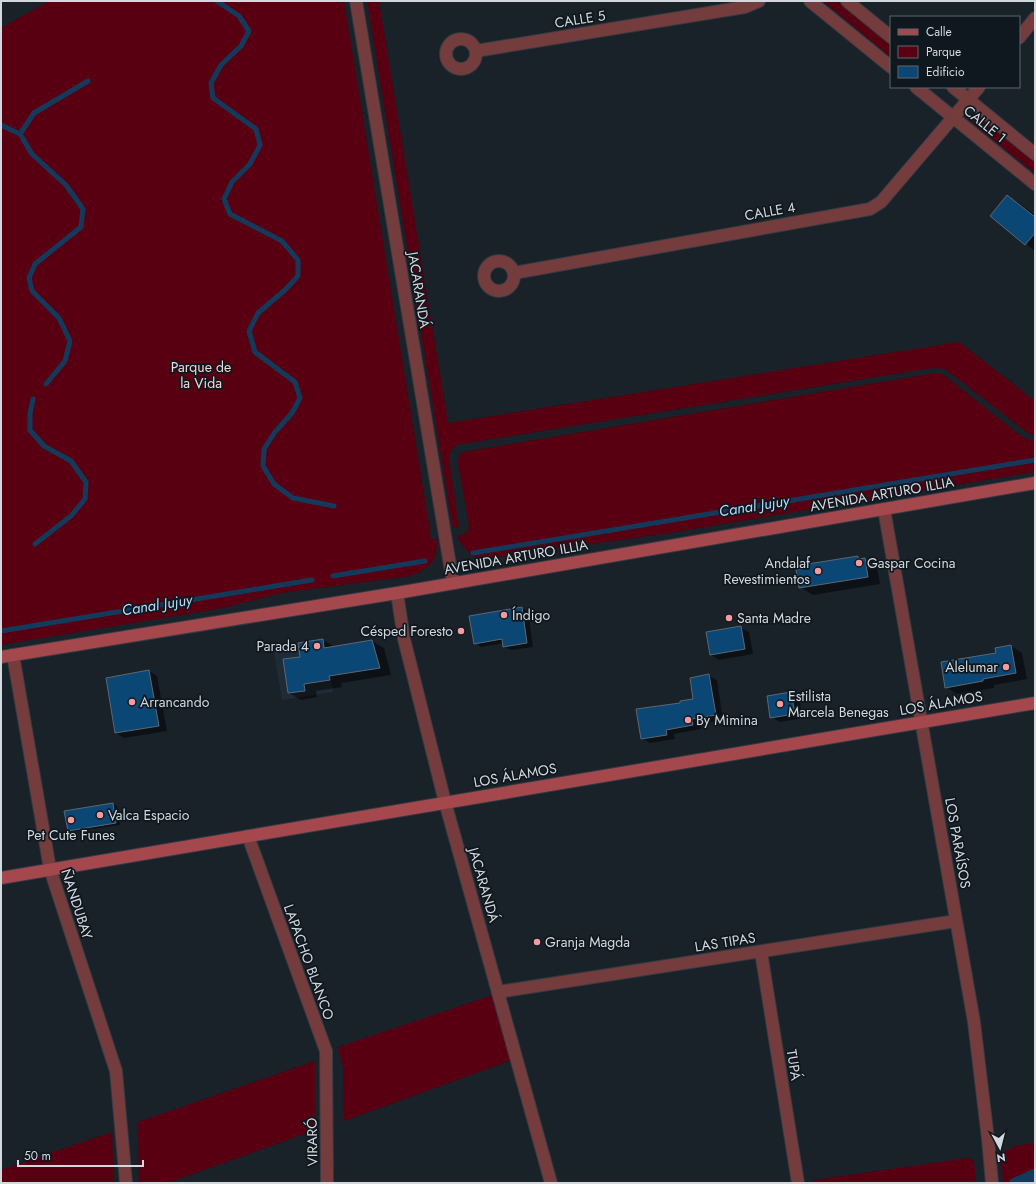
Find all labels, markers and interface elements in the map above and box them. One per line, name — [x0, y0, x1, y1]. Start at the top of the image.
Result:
street label: CALLE 5 — [553, 5, 607, 33]
legend — [890, 16, 1020, 88]
text: Calle — [926, 23, 952, 41]
text: Parque — [926, 43, 961, 61]
text: Edificio — [926, 63, 965, 81]
street label: CALLE 1 — [960, 101, 1010, 147]
street label: CALLE 4 — [743, 197, 797, 225]
street label: JACARANDÁ — [403, 248, 435, 330]
park label: Parque de la Vida — [171, 357, 231, 393]
street label: AVENIDA ARTURO ILLIA — [808, 471, 956, 517]
water label: Canal Jujuy — [717, 489, 792, 522]
street label: AVENIDA ARTURO ILLIA — [442, 534, 590, 580]
place label: Andalaf Revestimientos — [724, 553, 811, 589]
place label: Gaspar Cocina — [867, 553, 956, 573]
marker: Gaspar Cocina — [854, 558, 864, 568]
marker: Andalaf Revestimientos — [813, 566, 823, 576]
water label: Canal Jujuy — [120, 588, 195, 621]
place label: Índigo — [512, 605, 550, 625]
place label: Santa Madre — [737, 608, 811, 628]
marker: Índigo — [499, 610, 509, 620]
marker: Santa Madre — [724, 613, 734, 623]
place label: Césped Foresto — [361, 621, 453, 641]
marker: Césped Foresto — [456, 626, 466, 636]
place label: Parada 4 — [256, 636, 309, 656]
marker: Parada 4 — [312, 641, 322, 651]
place label: Alelumar — [945, 657, 998, 677]
marker: Alelumar — [1001, 662, 1011, 672]
place label: Estilista Marcela Benegas — [788, 686, 889, 722]
street label: LOS ÁLAMOS — [898, 686, 984, 720]
place label: Arrancando — [140, 692, 210, 712]
marker: Arrancando — [127, 697, 137, 707]
marker: Estilista Marcela Benegas — [775, 699, 785, 709]
place label: By Mimina — [696, 710, 758, 730]
marker: By Mimina — [683, 715, 693, 725]
street label: LOS ÁLAMOS — [472, 758, 558, 792]
street label: LOS PARAÍSOS — [940, 796, 976, 890]
place label: Valca Espacio — [108, 805, 190, 825]
marker: Valca Espacio — [95, 810, 105, 820]
marker: Pet Cute Funes — [66, 815, 76, 825]
place label: Pet Cute Funes — [27, 825, 115, 845]
street label: JACARANDÁ — [463, 843, 504, 926]
street label: ÑANDUBAY — [56, 866, 98, 942]
street label: LAPACHO BLANCO — [279, 901, 339, 1023]
street label: LAS TIPAS — [693, 927, 757, 957]
place label: Granja Magda — [545, 932, 630, 952]
marker: Granja Magda — [532, 937, 542, 947]
street label: TUPÁ — [782, 1048, 806, 1083]
street label: VIRARÓ — [302, 1118, 322, 1166]
north arrow — [980, 1128, 1020, 1168]
scale bar — [18, 1142, 143, 1168]
text: 50 m — [24, 1147, 51, 1165]
text: N — [996, 1149, 1007, 1166]

